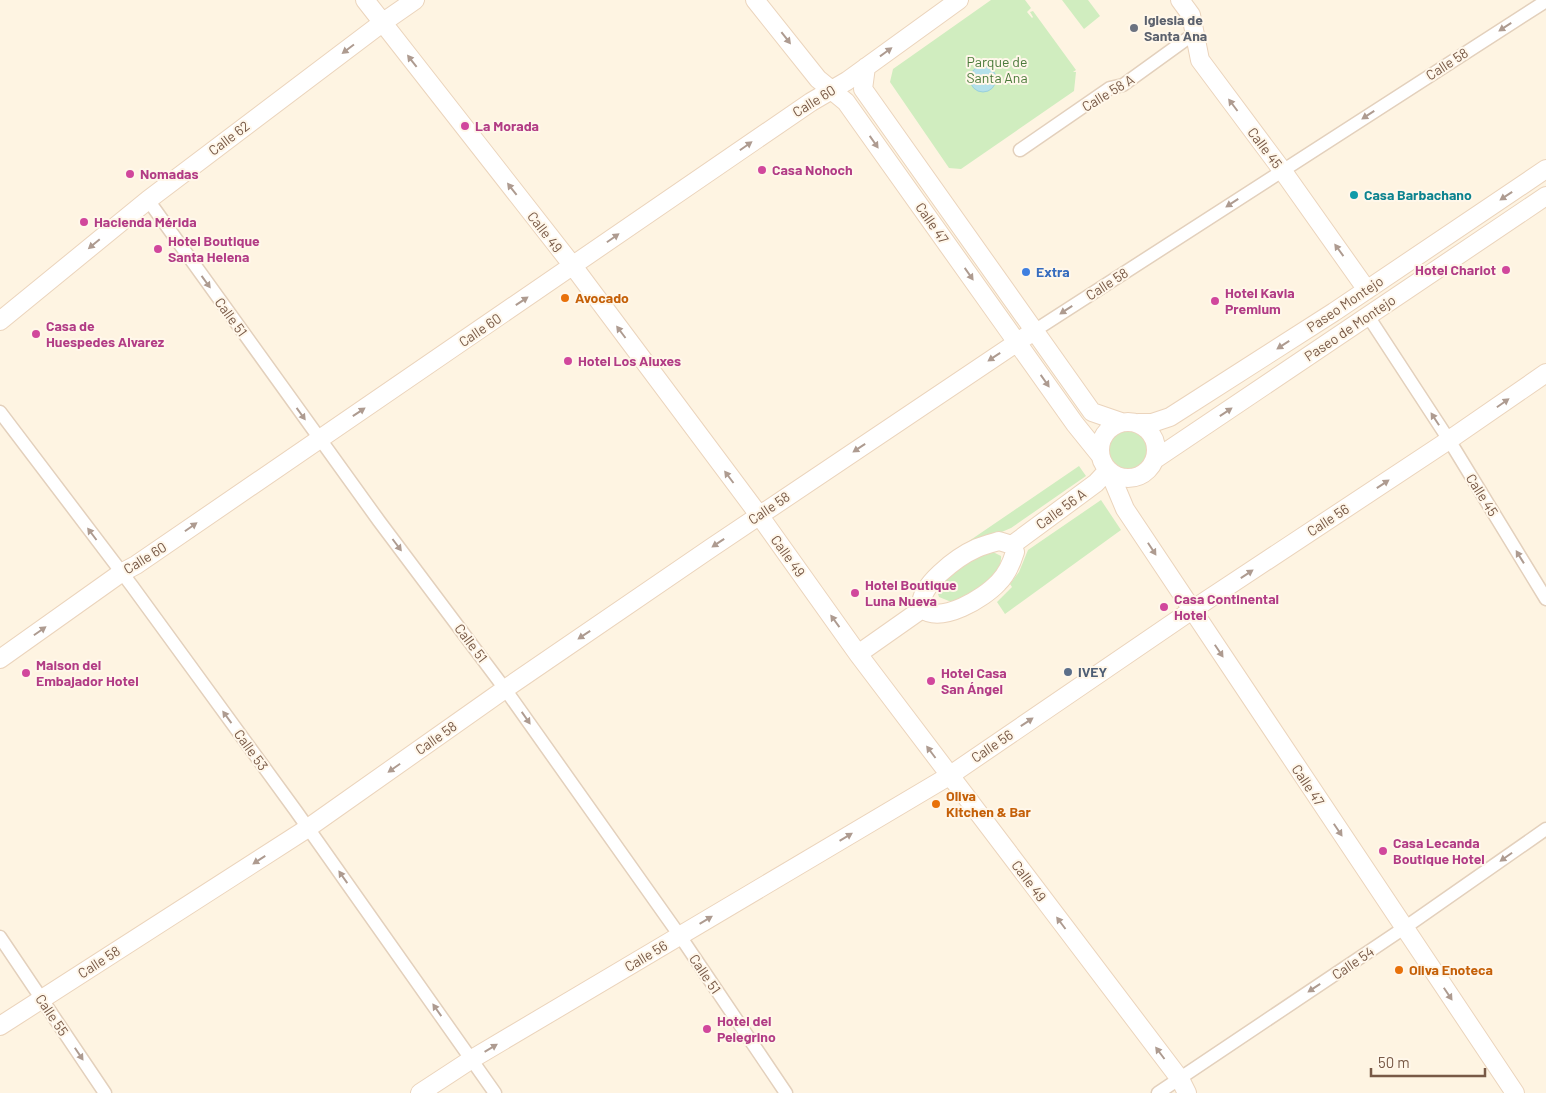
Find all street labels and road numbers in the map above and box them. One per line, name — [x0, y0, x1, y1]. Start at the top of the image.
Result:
street label: Calle 58 — [1422, 44, 1471, 83]
street label: Calle 58 A — [1078, 70, 1137, 115]
street label: Calle 60 — [789, 81, 838, 120]
street label: Calle 62 — [205, 117, 253, 159]
street label: Calle 45 — [1244, 124, 1286, 172]
street label: Calle 47 — [912, 199, 953, 247]
street label: Calle 49 — [524, 208, 567, 256]
street label: Calle 58 — [1082, 264, 1131, 303]
street label: Paseo Montejo — [1303, 272, 1386, 335]
street label: Paseo de Montejo — [1301, 291, 1399, 364]
street label: Calle 51 — [212, 294, 251, 339]
street label: Calle 60 — [455, 309, 504, 350]
street label: Calle 45 — [1463, 470, 1502, 519]
street label: Calle 56 A — [1032, 484, 1090, 533]
street label: Calle 58 — [745, 487, 793, 528]
street label: Calle 56 — [1304, 500, 1352, 539]
street label: Calle 49 — [768, 532, 809, 580]
street label: Calle 60 — [120, 538, 169, 577]
street label: Calle 51 — [451, 620, 491, 665]
street label: Calle 58 — [412, 717, 460, 758]
street label: Calle 56 — [968, 725, 1016, 766]
street label: Calle 53 — [231, 726, 272, 774]
street label: Calle 47 — [1288, 761, 1329, 809]
street label: Calle 49 — [1008, 857, 1050, 905]
street label: Calle 56 — [621, 936, 670, 975]
street label: Calle 58 — [74, 942, 123, 981]
street label: Calle 54 — [1328, 942, 1377, 983]
street label: Calle 51 — [686, 951, 725, 997]
street label: Calle 55 — [32, 991, 73, 1039]

